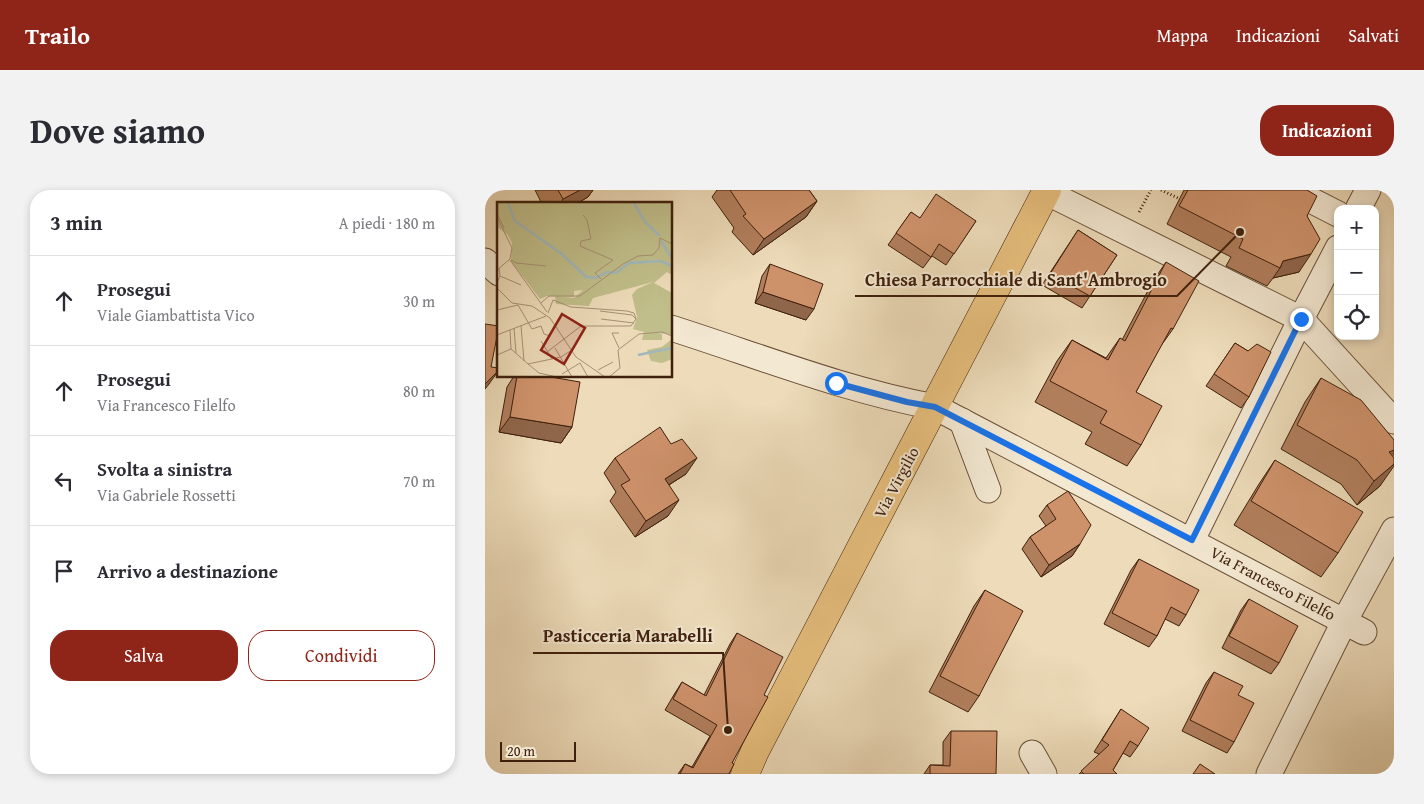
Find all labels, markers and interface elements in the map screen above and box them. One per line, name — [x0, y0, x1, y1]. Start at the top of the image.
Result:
text: Trailo — [25, 18, 90, 53]
text: Mappa — [1157, 22, 1208, 49]
text: Indicazioni — [1236, 22, 1320, 49]
text: Salvati — [1348, 22, 1399, 49]
text: Dove siamo — [30, 105, 205, 156]
button: Indicazioni — [1260, 105, 1394, 156]
inset map — [497, 202, 673, 378]
map controls — [1334, 205, 1379, 340]
button: + — [1334, 205, 1379, 250]
text: 3 min — [50, 207, 102, 238]
text: A piedi · 180 m — [339, 211, 435, 235]
button: − — [1334, 250, 1379, 295]
callout: Chiesa Parrocchiale di Sant'Ambrogio — [855, 263, 1177, 296]
text: Chiesa Parrocchiale di Sant'Ambrogio — [865, 266, 1167, 293]
text: Prosegui — [97, 275, 171, 303]
icon: ahead — [50, 287, 78, 315]
text: 30 m — [403, 289, 435, 313]
button: locate — [1334, 295, 1379, 340]
text: Viale Giambattista Vico — [97, 303, 255, 327]
route end — [1290, 308, 1313, 331]
text: Prosegui — [97, 365, 171, 393]
route start — [825, 372, 848, 395]
icon: ahead — [50, 377, 78, 405]
text: 80 m — [403, 379, 435, 403]
text: Via Francesco Filelfo — [97, 393, 236, 417]
street label: Via Virgilio — [867, 442, 925, 522]
text: Svolta a sinistra — [97, 455, 232, 483]
icon: left — [50, 467, 78, 495]
text: 70 m — [403, 469, 435, 493]
text: Via Gabriele Rossetti — [97, 483, 236, 507]
street label: Via Francesco Filelfo — [1206, 540, 1340, 626]
icon: arrive — [50, 557, 78, 585]
text: Arrivo a destinazione — [97, 557, 278, 585]
callout: Pasticceria Marabelli — [533, 620, 723, 653]
text: Pasticceria Marabelli — [543, 622, 713, 649]
button: Salva — [50, 630, 238, 681]
button: Condividi — [248, 630, 435, 681]
scale bar — [500, 739, 576, 762]
text: 20 m — [507, 741, 535, 761]

